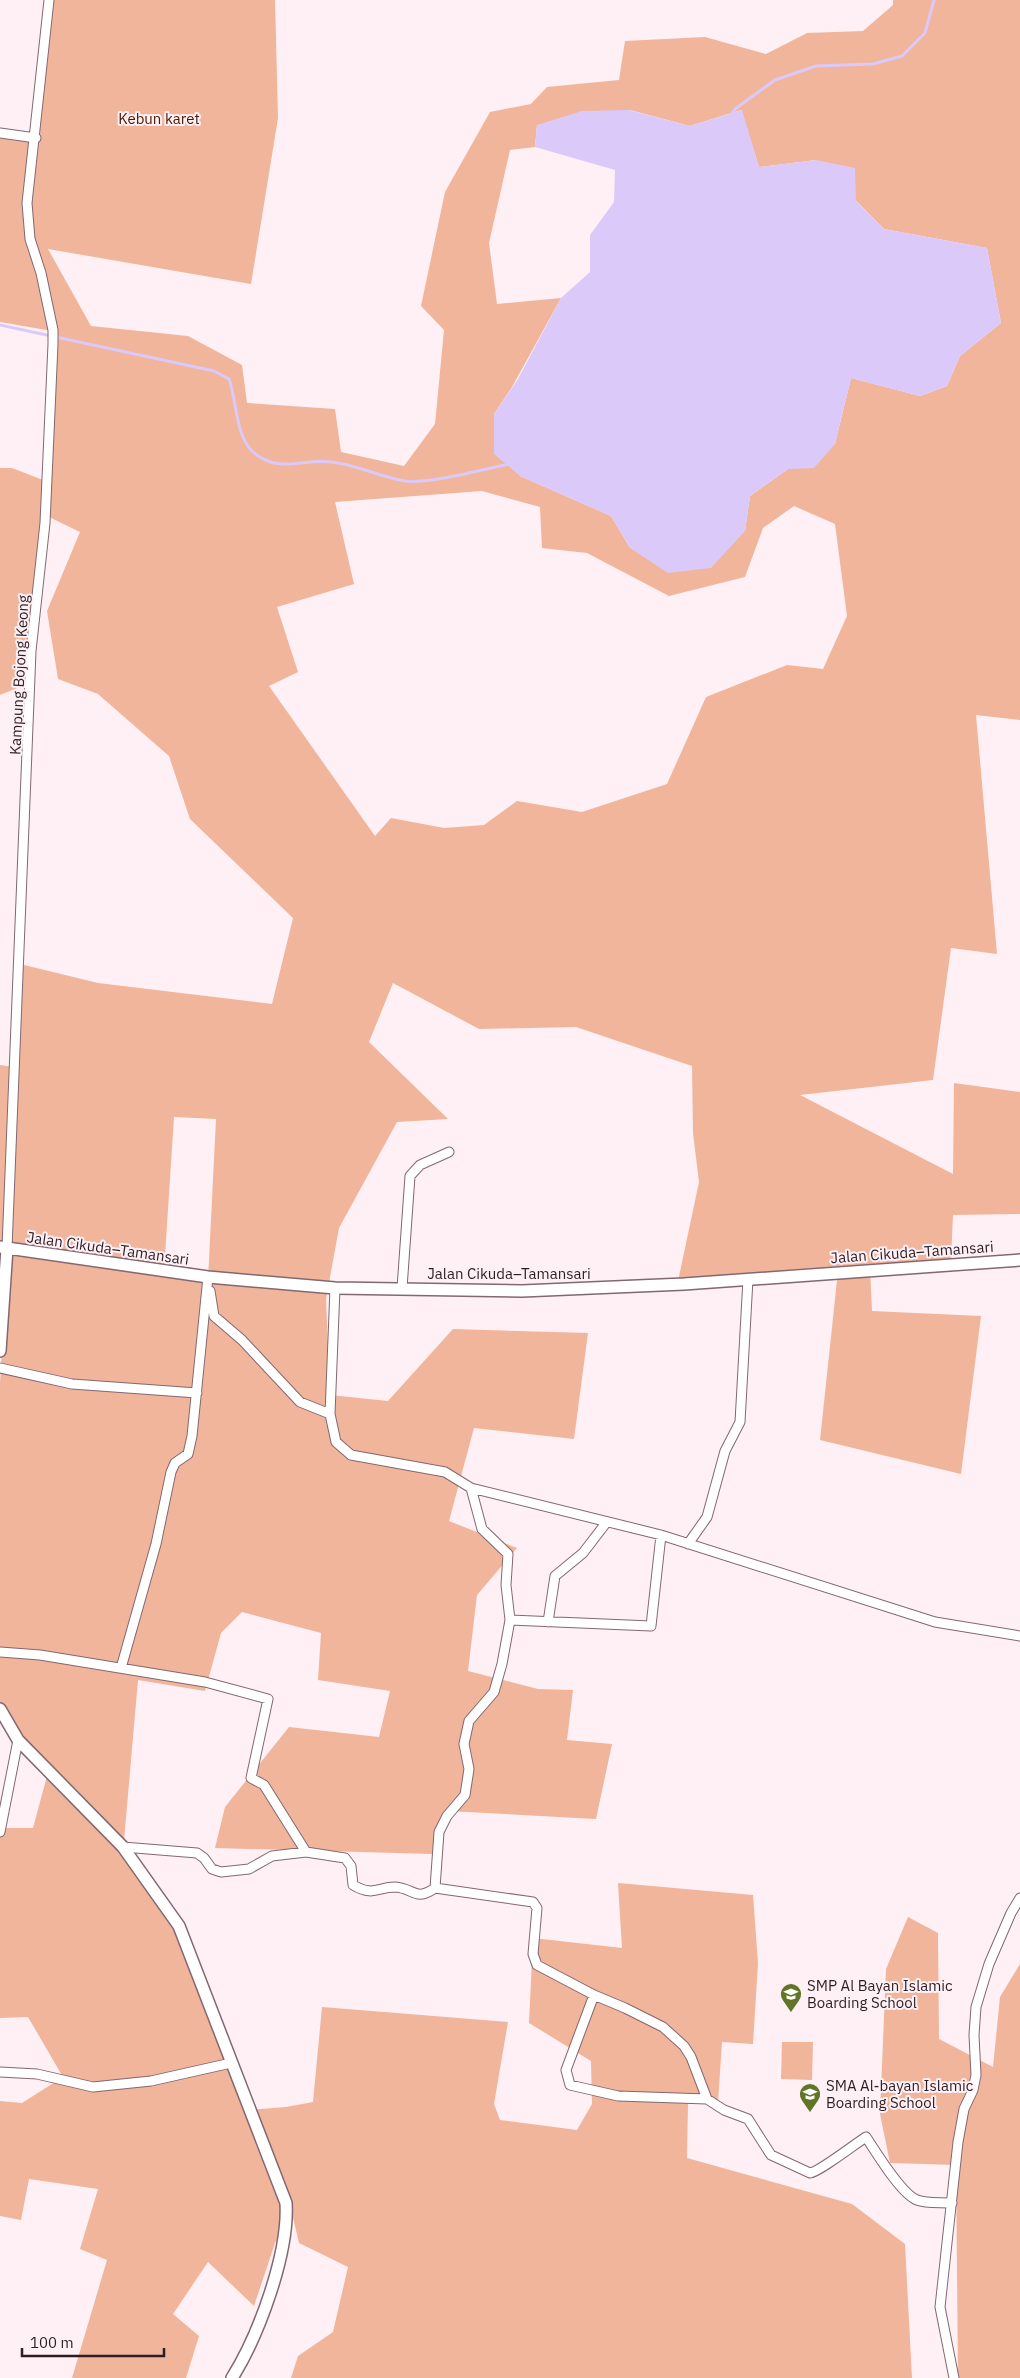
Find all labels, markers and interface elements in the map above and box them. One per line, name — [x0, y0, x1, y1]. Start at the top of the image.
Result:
park label: Kebun karet — [118, 109, 200, 128]
street label: Kampung Bojong Keong — [5, 594, 33, 755]
street label: Jalan Cikuda–Tamansari — [26, 1227, 190, 1269]
street label: Jalan Cikuda–Tamansari — [830, 1237, 994, 1267]
street label: Jalan Cikuda–Tamansari — [427, 1264, 591, 1283]
place label: SMP Al Bayan Islamic Boarding School — [807, 1976, 953, 2012]
school or university icon: SMP Al Bayan Islamic Boarding School — [779, 1982, 803, 2013]
place label: SMA Al-bayan Islamic Boarding School — [826, 2076, 974, 2112]
school or university icon: SMA Al-bayan Islamic Boarding School — [798, 2082, 822, 2113]
scale bar — [22, 2326, 165, 2358]
text: 100 m — [30, 2333, 74, 2352]

